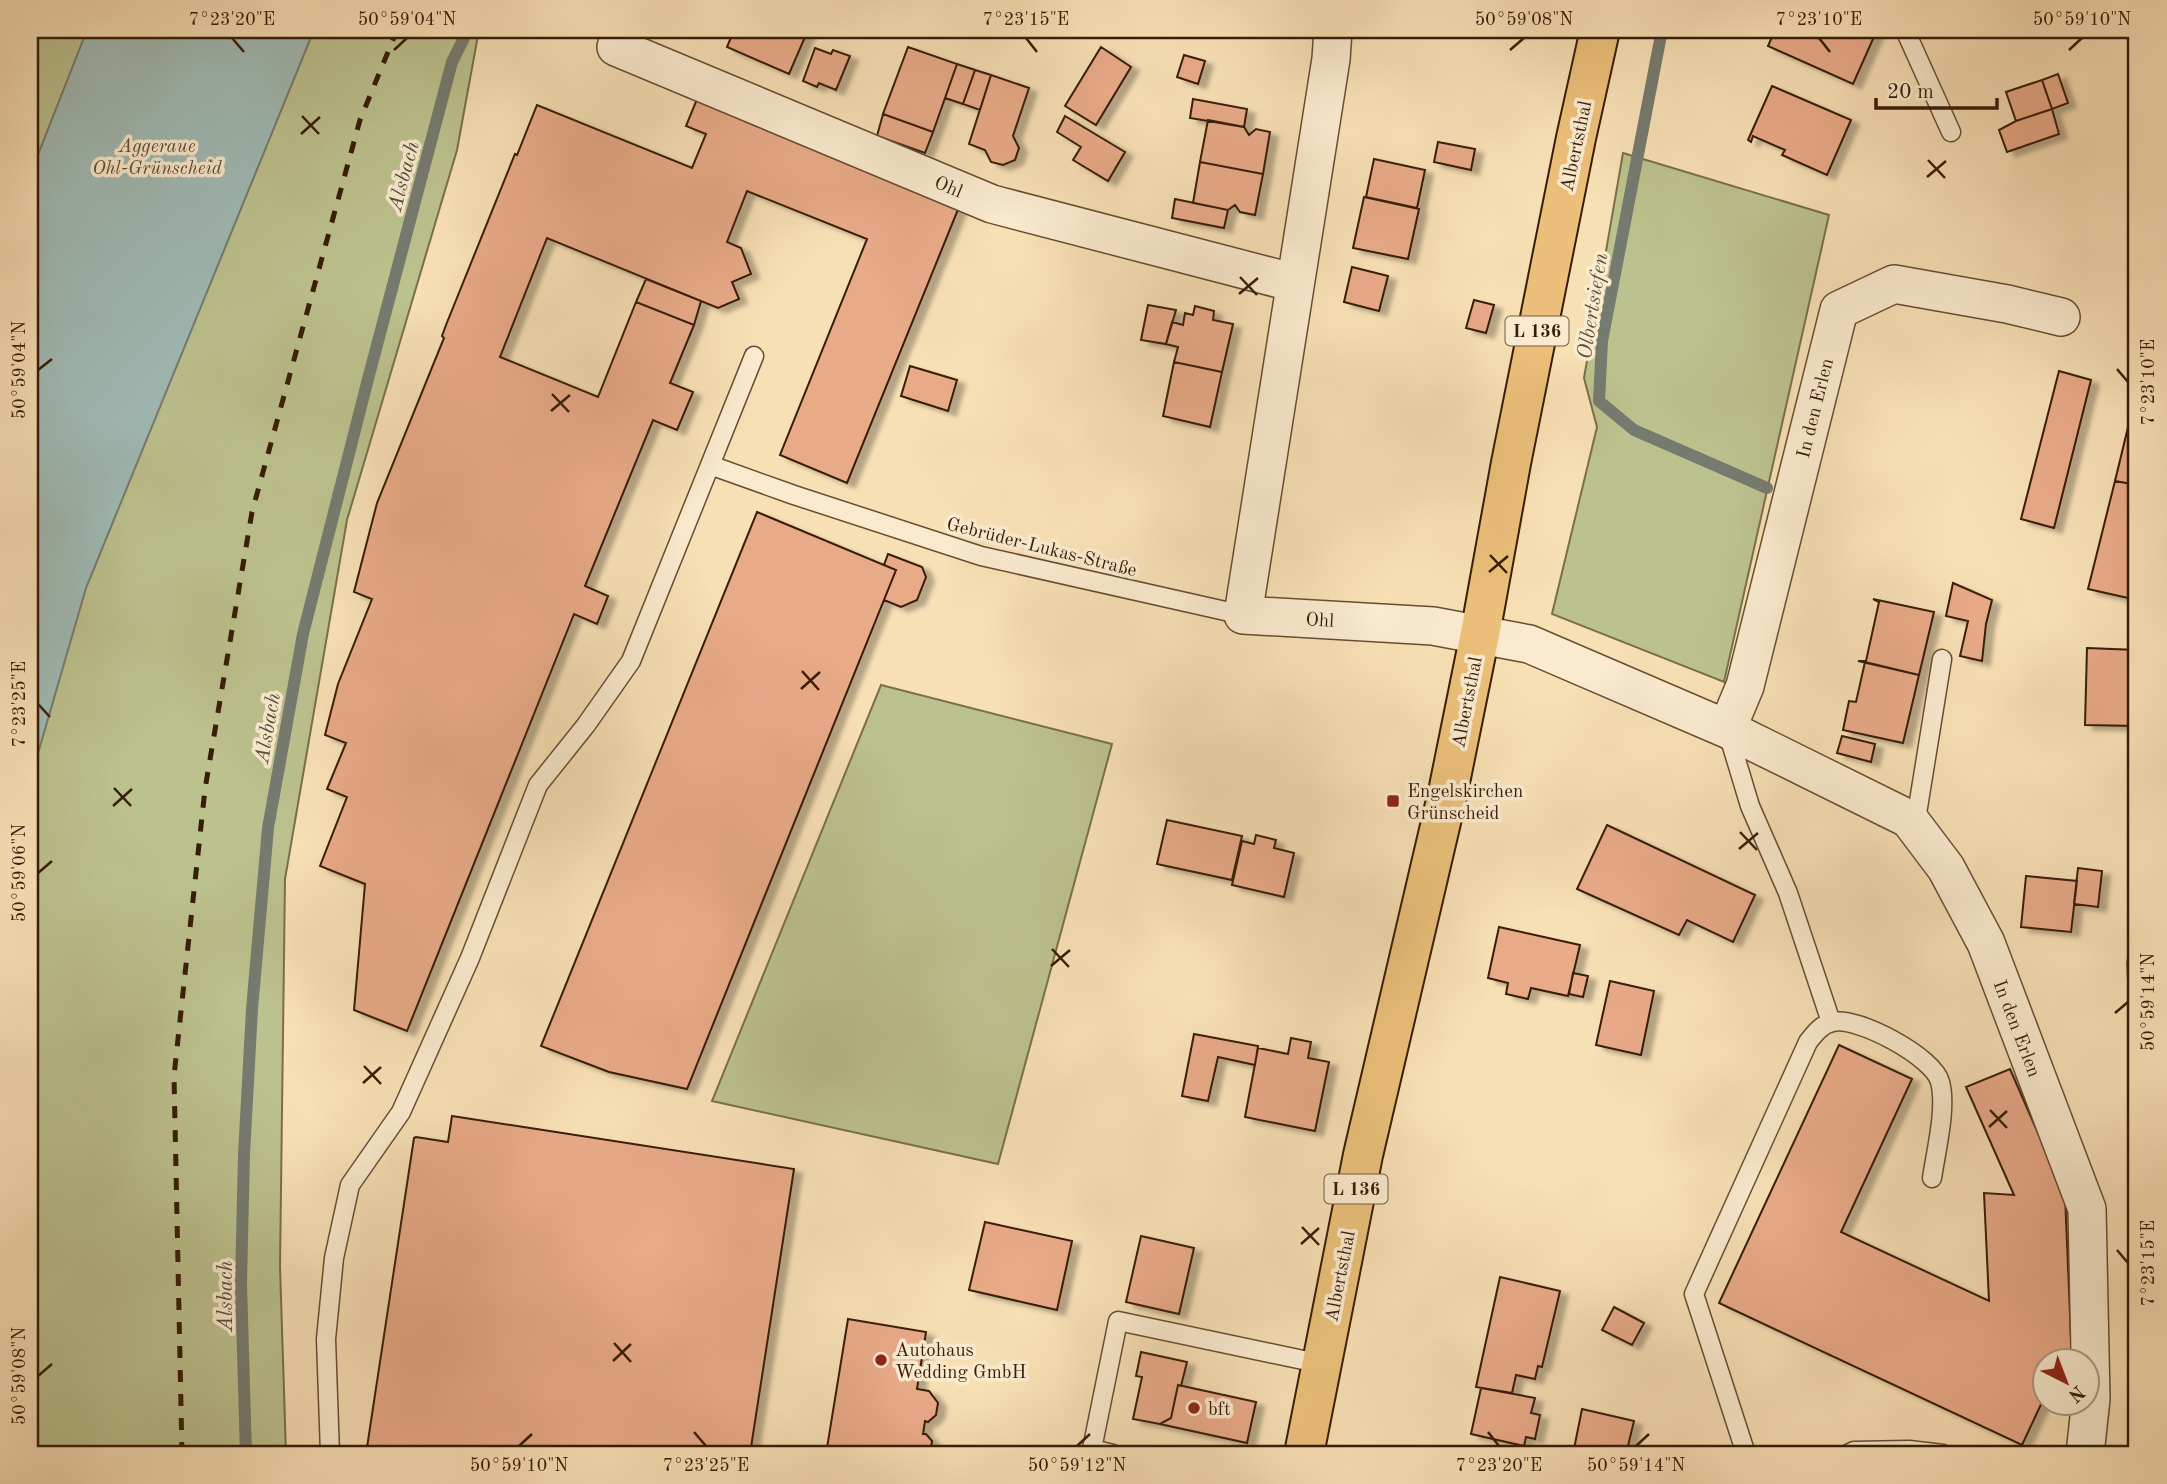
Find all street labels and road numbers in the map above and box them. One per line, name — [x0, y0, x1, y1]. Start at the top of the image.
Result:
street label: Albertsthal — [1559, 99, 1596, 194]
street label: Ohl — [931, 174, 965, 203]
road number: L 136 — [1506, 316, 1568, 346]
street label: In den Erlen — [1795, 357, 1838, 461]
street label: Gebrüder-Lukas-Straße — [944, 516, 1138, 581]
street label: Ohl — [1305, 611, 1335, 632]
street label: Albertsthal — [1450, 655, 1487, 750]
street label: In den Erlen — [1988, 978, 2043, 1080]
road number: L 136 — [1324, 1174, 1388, 1204]
street label: Albertsthal — [1323, 1229, 1360, 1324]

